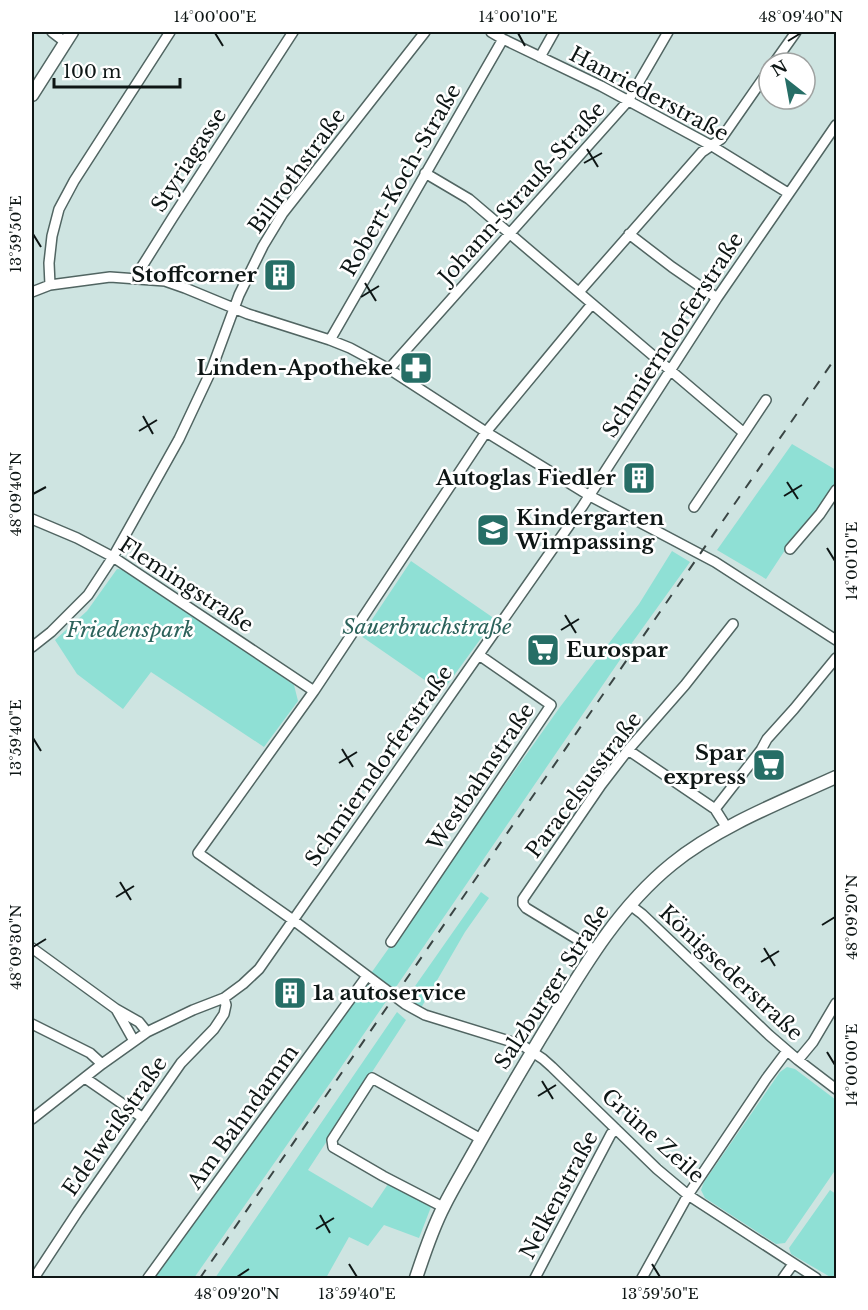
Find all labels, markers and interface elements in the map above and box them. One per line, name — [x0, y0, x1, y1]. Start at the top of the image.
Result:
text: 14°00'00"E — [174, 7, 257, 26]
text: 14°00'10"E — [479, 7, 558, 26]
text: 48°09'40"N — [759, 7, 843, 26]
street label: Hanriederstraße — [565, 41, 733, 147]
scale bar — [54, 51, 180, 89]
north arrow — [757, 51, 817, 111]
text: N — [768, 56, 791, 81]
text: 100 m — [63, 61, 121, 83]
street label: Robert-Koch-Straße — [335, 79, 467, 281]
street label: Johann-Strauß-Straße — [431, 96, 611, 292]
street label: Styriagasse — [146, 103, 232, 217]
street label: Billrothstraße — [243, 103, 351, 239]
text: 13°59'50"E — [6, 195, 25, 273]
street label: Schmierndorferstraße — [597, 228, 749, 442]
building icon: Stoffcorner — [262, 257, 298, 293]
place label: Stoffcorner — [131, 262, 258, 288]
pharmacy icon: Linden-Apotheke — [398, 350, 434, 386]
place label: Linden-Apotheke — [197, 355, 393, 381]
text: 48°09'40"N — [6, 452, 25, 536]
building icon: Autoglas Fiedler — [621, 460, 657, 496]
place label: Autoglas Fiedler — [435, 465, 617, 491]
place label: Kindergarten Wimpassing — [515, 505, 664, 555]
school or university icon: Kindergarten Wimpassing — [475, 512, 511, 548]
text: 14°00'10"E — [842, 521, 861, 600]
street label: Flemingstraße — [114, 532, 258, 638]
park label: Sauerbruchstraße — [342, 614, 512, 640]
park label: Friedenspark — [65, 617, 194, 643]
supermarket icon: Eurospar — [525, 632, 561, 668]
place label: Eurospar — [566, 637, 669, 663]
street label: Schmierndorferstraße — [300, 661, 458, 871]
street label: Westbahnstraße — [421, 698, 540, 857]
text: 13°59'40"E — [6, 699, 25, 777]
street label: Paracelsusstraße — [521, 707, 647, 863]
place label: Spar express — [663, 740, 747, 790]
supermarket icon: Spar express — [751, 747, 787, 783]
text: 48°09'20"N — [842, 874, 861, 960]
street label: Salzburger Straße — [489, 900, 615, 1074]
street label: Königsederstraße — [654, 900, 808, 1046]
text: 48°09'30"N — [6, 904, 25, 990]
building icon: 1a autoservice — [272, 975, 308, 1011]
place label: 1a autoservice — [313, 980, 466, 1006]
text: 14°00'00"E — [842, 1023, 861, 1106]
street label: Am Bahndamm — [181, 1039, 304, 1195]
street label: Edelweißstraße — [57, 1051, 173, 1201]
street label: Grüne Zeile — [596, 1083, 710, 1189]
street label: Nelkenstraße — [514, 1126, 604, 1264]
text: 48°09'20"N — [194, 1284, 280, 1303]
text: 13°59'40"E — [318, 1284, 396, 1303]
text: 13°59'50"E — [621, 1284, 699, 1303]

